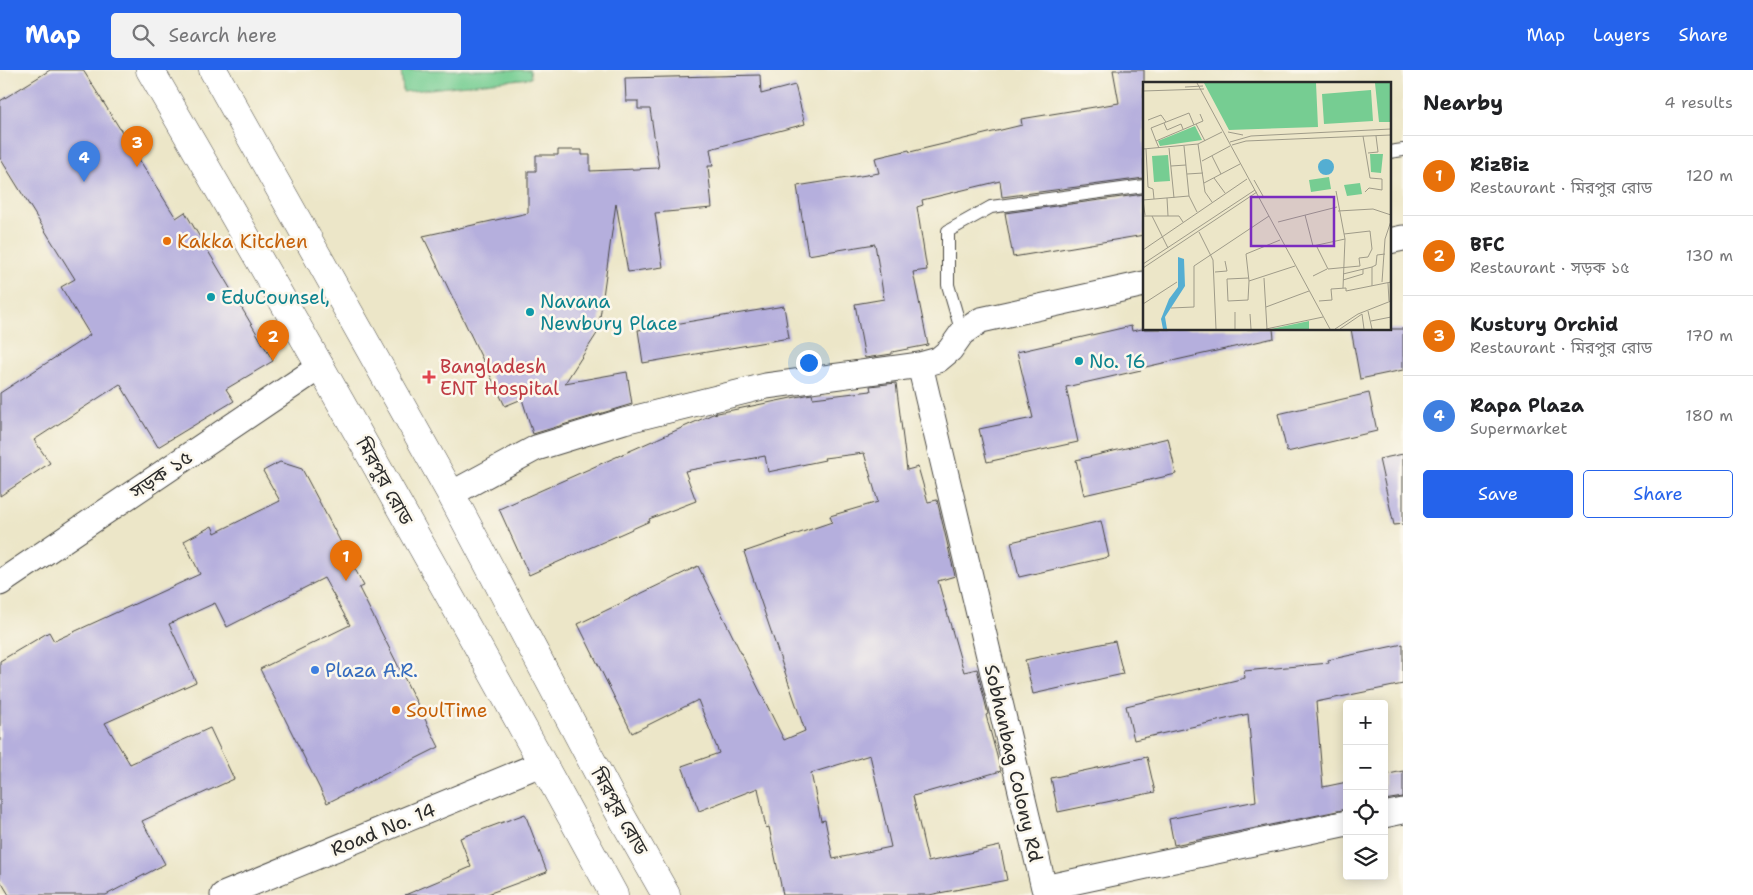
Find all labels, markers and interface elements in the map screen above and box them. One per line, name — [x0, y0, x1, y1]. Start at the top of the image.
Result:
search box — [111, 13, 461, 58]
text: Map — [25, 19, 81, 51]
icon: search — [129, 21, 157, 49]
text: Search here — [169, 23, 277, 48]
text: Map — [1527, 23, 1565, 47]
text: Layers — [1593, 23, 1650, 47]
text: Share — [1678, 23, 1728, 47]
inset map — [1143, 82, 1390, 330]
text: Nearby — [1423, 89, 1503, 117]
text: 4 results — [1664, 92, 1733, 113]
pin: 3 — [121, 126, 153, 167]
pin: 4 — [68, 141, 100, 182]
text: RizBiz — [1470, 152, 1530, 177]
text: 1 — [1435, 165, 1443, 186]
text: 120 m — [1686, 165, 1733, 186]
text: Restaurant · মিরপুর রোড — [1470, 177, 1652, 198]
place label: Kakka Kitchen — [177, 229, 308, 254]
text: BFC — [1470, 232, 1505, 257]
marker: Kakka Kitchen — [161, 235, 173, 247]
text: 2 — [1433, 245, 1445, 266]
text: 130 m — [1686, 245, 1733, 266]
text: Restaurant · সড়ক ১৫ — [1470, 257, 1630, 278]
place label: EduCounsel, — [221, 285, 330, 310]
place label: Navana Newbury Place — [540, 289, 678, 336]
marker: EduCounsel, — [205, 291, 217, 303]
marker: Navana Newbury Place — [524, 306, 536, 318]
text: Kustury Orchid — [1470, 312, 1618, 337]
pin: 2 — [257, 320, 289, 361]
text: 3 — [1433, 325, 1445, 346]
text: 170 m — [1686, 325, 1733, 346]
text: Restaurant · মিরপুর রোড — [1470, 337, 1652, 358]
place label: No. 16 — [1089, 349, 1146, 374]
your location — [796, 350, 822, 376]
place label: Bangladesh ENT Hospital — [440, 354, 559, 401]
marker: No. 16 — [1073, 355, 1085, 367]
marker: Bangladesh ENT Hospital — [422, 370, 436, 384]
text: Rapa Plaza — [1470, 393, 1584, 418]
text: 4 — [1433, 405, 1445, 426]
text: 180 m — [1685, 405, 1733, 426]
text: Supermarket — [1470, 418, 1567, 439]
street label: মিরপুর রোড — [350, 432, 419, 530]
street label: সড়ক ১৫ — [125, 445, 197, 505]
button: Save — [1423, 470, 1573, 518]
button: Share — [1583, 470, 1733, 518]
pin: 1 — [330, 540, 362, 581]
place label: Plaza A.R. — [325, 658, 418, 683]
street label: Sobhanbag Colony Rd — [979, 662, 1048, 864]
marker: Plaza A.R. — [309, 664, 321, 676]
place label: SoulTime — [406, 698, 488, 723]
map controls — [1343, 700, 1388, 880]
button: + — [1343, 700, 1388, 745]
marker: SoulTime — [390, 704, 402, 716]
button: − — [1343, 745, 1388, 790]
street label: মিরপুর রোড — [585, 762, 654, 860]
button: locate — [1343, 790, 1388, 835]
street label: Road No. 14 — [327, 797, 439, 862]
button: layers — [1343, 835, 1388, 880]

